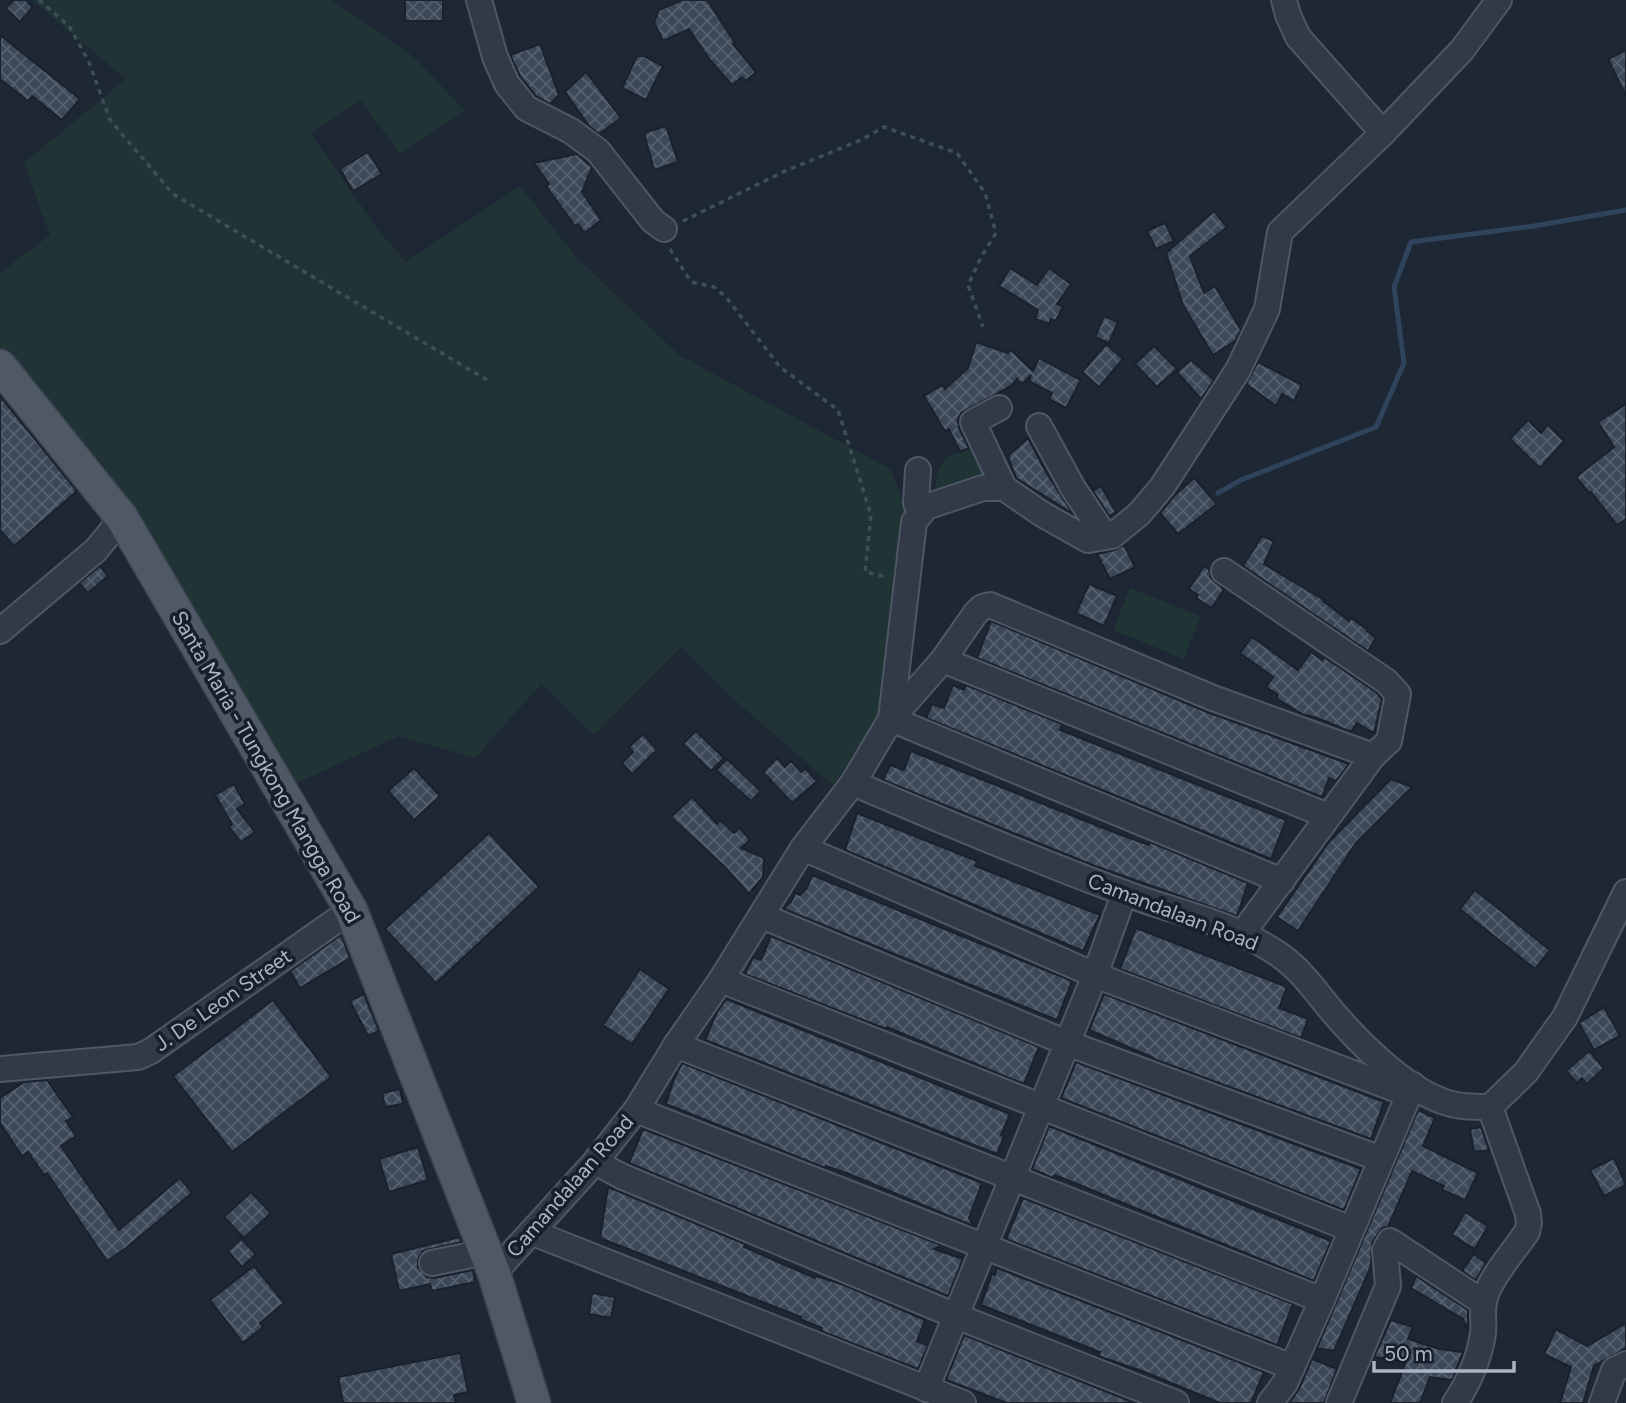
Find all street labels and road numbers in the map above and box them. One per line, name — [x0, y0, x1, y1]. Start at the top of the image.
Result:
street label: Santa Maria - Tungkong Mangga Road — [167, 606, 366, 927]
street label: Camandalaan Road — [1084, 868, 1262, 956]
street label: J. De Leon Street — [149, 943, 296, 1056]
street label: Camandalaan Road — [501, 1109, 638, 1262]

